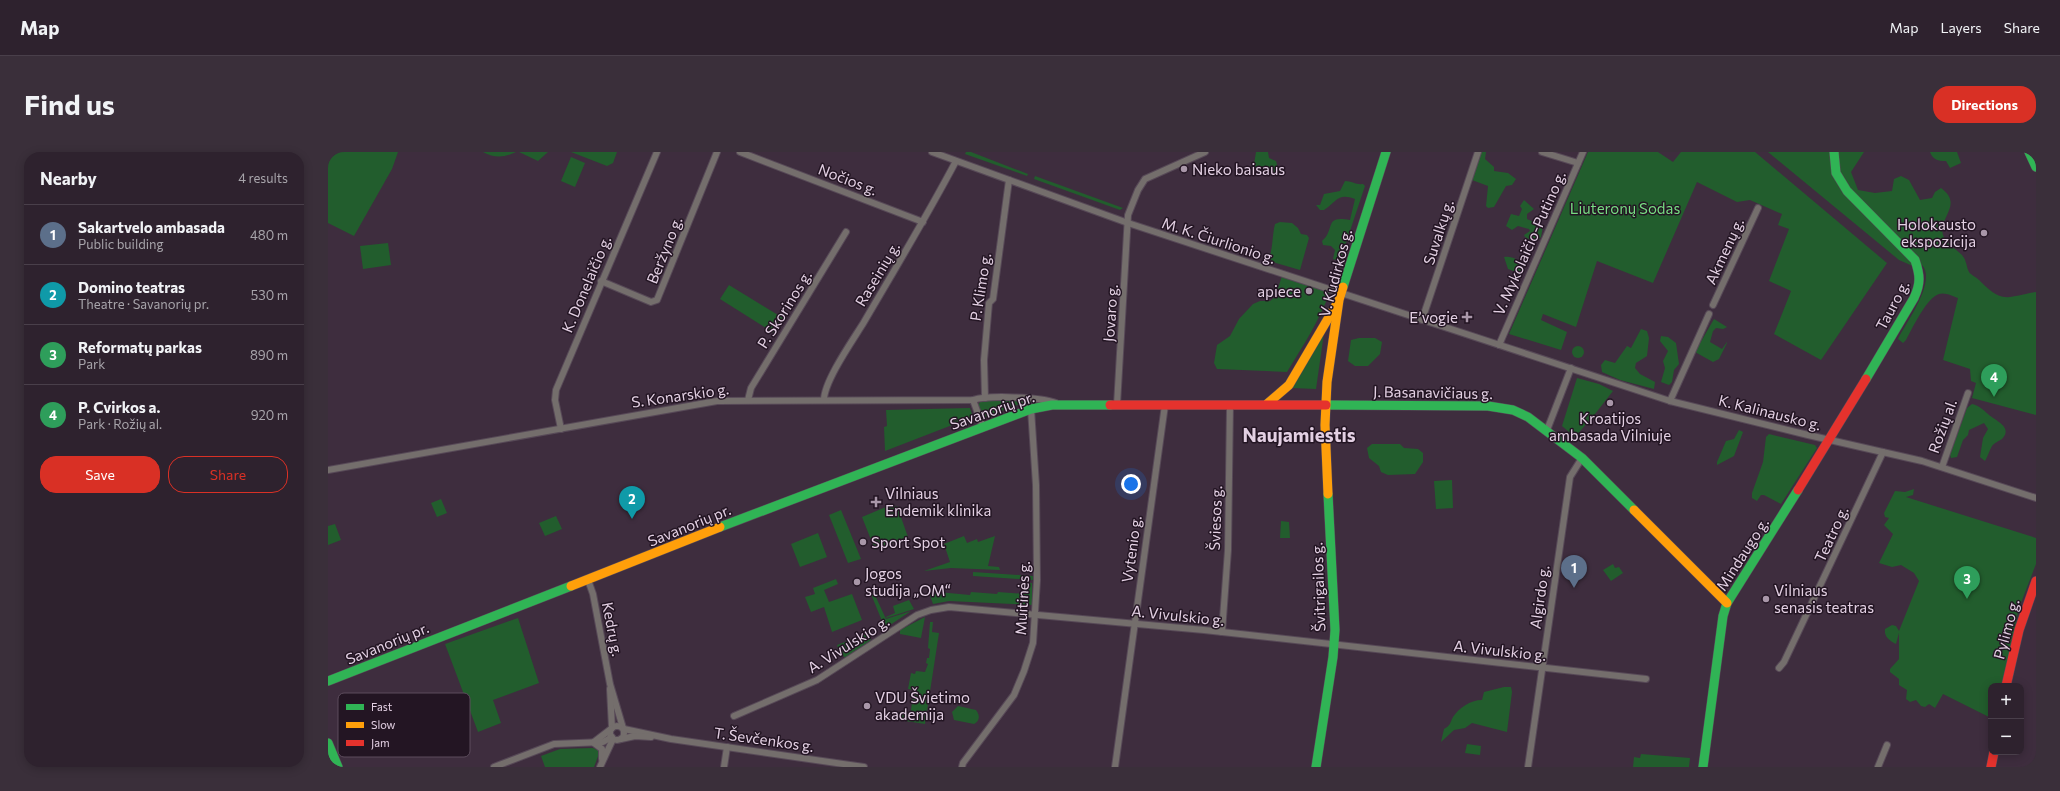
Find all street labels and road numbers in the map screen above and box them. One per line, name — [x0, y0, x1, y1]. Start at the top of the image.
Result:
street label: Nočios g. — [816, 160, 880, 198]
street label: V. Mykolaičio-Putino g. — [1489, 168, 1569, 318]
street label: Suvalkų g. — [1419, 197, 1457, 267]
street label: M. K. Čiurlionio g. — [1160, 212, 1278, 267]
street label: Beržyno g. — [642, 214, 686, 286]
street label: Akmenų g. — [1701, 215, 1747, 287]
street label: V. Kudirkos g. — [1315, 227, 1355, 319]
street label: K. Donelaičio g. — [558, 233, 614, 335]
street label: Raseinių g. — [851, 239, 903, 309]
street label: P. Klimo g. — [966, 252, 994, 322]
street label: P. Skorinos g. — [753, 267, 815, 351]
street label: Tauro g. — [1871, 277, 1913, 333]
street label: Jovaro g. — [1099, 284, 1121, 342]
street label: S. Konarskio g. — [630, 379, 730, 411]
street label: J. Basanavičiaus g. — [1373, 382, 1493, 402]
street label: Savanorių pr. — [947, 387, 1037, 433]
street label: K. Kalinausko g. — [1717, 391, 1823, 433]
street label: Rožių al. — [1924, 396, 1960, 456]
street label: Šviesos g. — [1204, 485, 1225, 551]
street label: Savanorių pr. — [645, 500, 733, 550]
street label: Teatro g. — [1810, 503, 1852, 565]
street label: Vytenio g. — [1117, 514, 1145, 584]
street label: Mindaugo g. — [1712, 514, 1772, 594]
street label: Švitrigailos g. — [1306, 542, 1329, 632]
street label: Muitinės g. — [1011, 560, 1033, 636]
street label: Algirdo g. — [1526, 564, 1552, 630]
street label: Pylimo g. — [1989, 597, 2023, 661]
street label: Kedrų g. — [599, 600, 627, 658]
street label: A. Vivulskio g. — [1131, 601, 1225, 629]
street label: A. Vivulskio g. — [804, 612, 892, 676]
street label: Savanorių pr. — [343, 618, 431, 668]
street label: A. Vivulskio g. — [1453, 636, 1547, 664]
street label: T. Ševčenkos g. — [713, 722, 815, 755]

